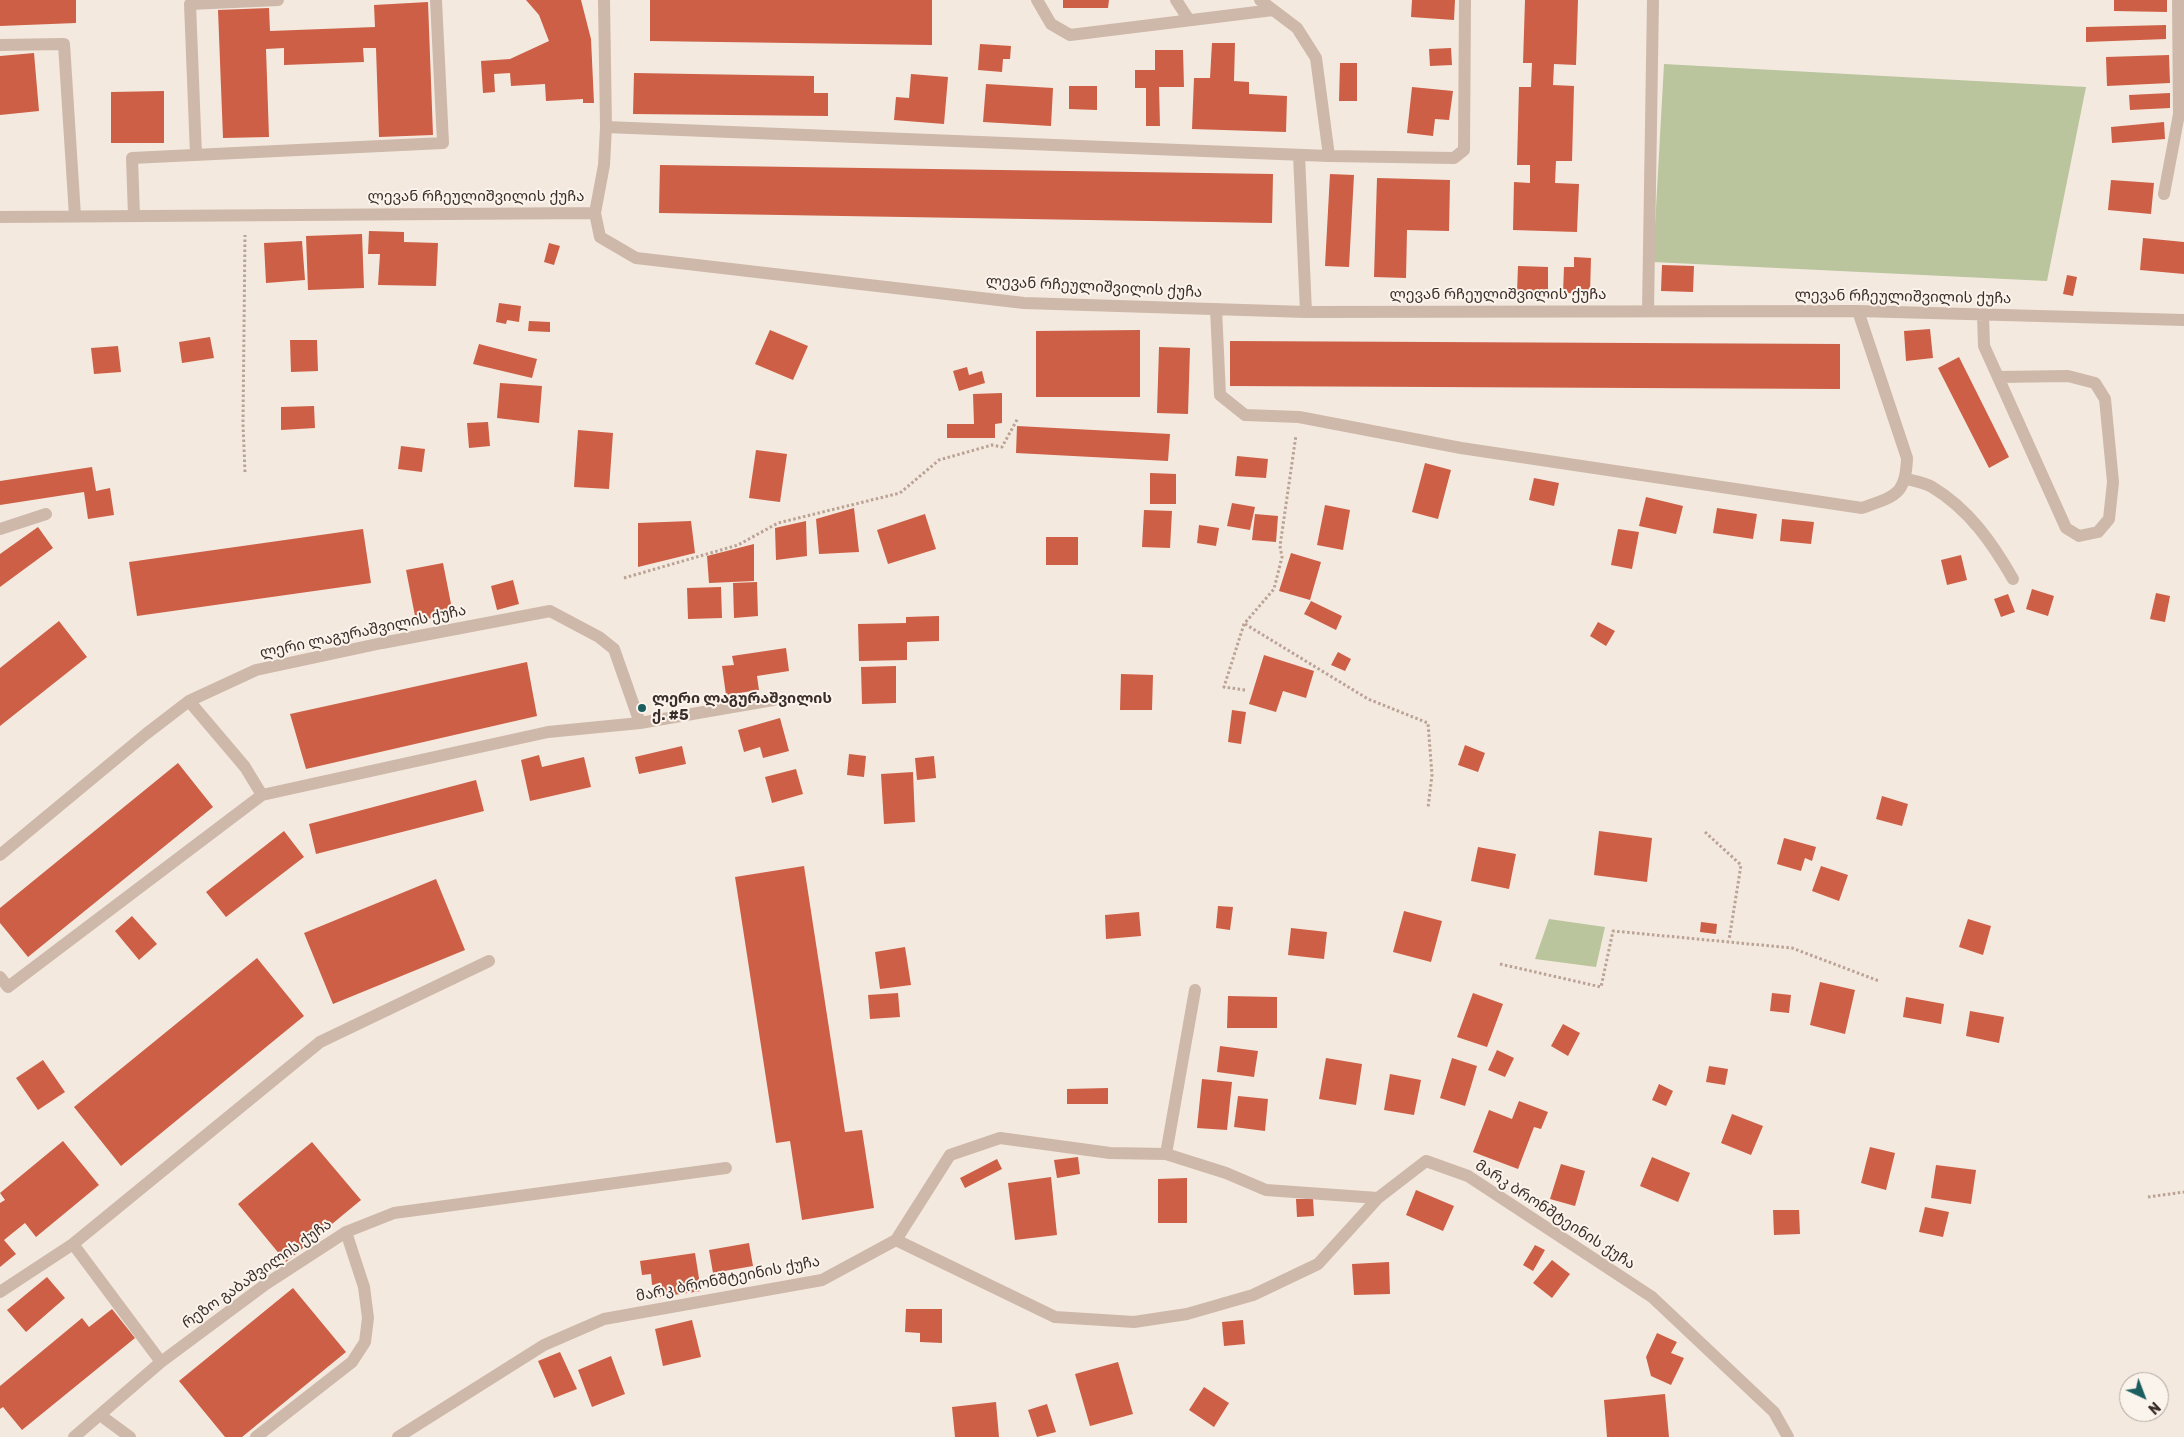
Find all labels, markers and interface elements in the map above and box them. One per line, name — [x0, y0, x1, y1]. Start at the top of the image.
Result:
street label: ლევან რჩეულიშვილის ქუჩა — [368, 188, 584, 206]
street label: ლევან რჩეულიშვილის ქუჩა — [985, 272, 1203, 302]
street label: ლევან რჩეულიშვილის ქუჩა — [1390, 286, 1606, 304]
street label: ლევან რჩეულიშვილის ქუჩა — [1794, 286, 2012, 308]
street label: ლერი ლაგურაშვილის ქუჩა — [258, 601, 468, 663]
place label: ლერი ლაგურაშვილის ქ. #5 — [652, 690, 832, 725]
marker: ლერი ლაგურაშვილის ქ. #5 — [636, 702, 648, 714]
street label: მარკ ბრონშტეინის ქუჩა — [1472, 1156, 1638, 1274]
street label: რეზო გაბაშვილის ქუჩა — [179, 1215, 335, 1333]
street label: მარკ ბრონშტეინის ქუჩა — [634, 1252, 822, 1306]
north arrow — [2119, 1372, 2169, 1422]
text: N — [2144, 1398, 2163, 1417]

